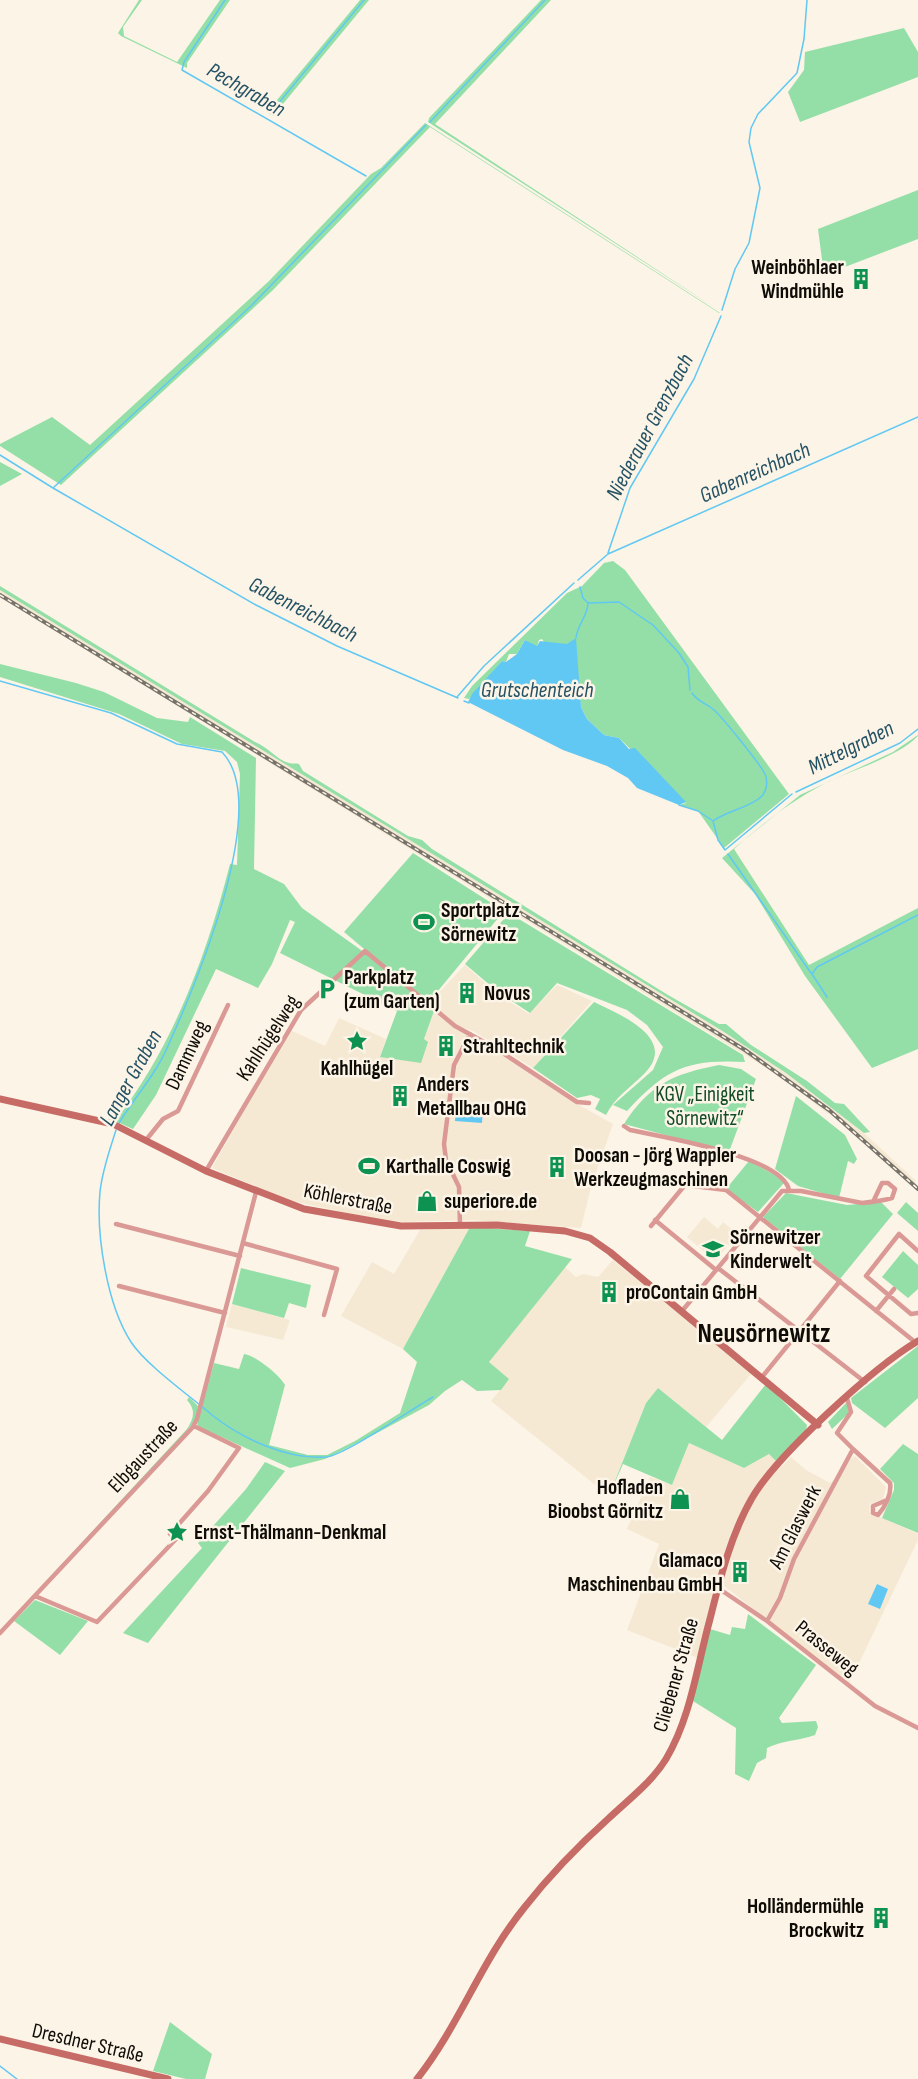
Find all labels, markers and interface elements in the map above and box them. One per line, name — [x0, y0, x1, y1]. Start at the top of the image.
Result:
water label: Pechgraben — [202, 57, 290, 123]
place label: Weinböhlaer Windmühle — [751, 255, 844, 304]
building icon: Weinböhlaer Windmühle — [849, 267, 873, 291]
water label: Niederauer Grenzbach — [600, 350, 700, 504]
water label: Gabenreichbach — [695, 437, 815, 509]
water label: Gabenreichbach — [244, 571, 362, 649]
water label: Grutschenteich — [481, 677, 593, 704]
water label: Mittelgraben — [804, 715, 898, 781]
place label: Sportplatz Sörnewitz — [441, 898, 520, 947]
sports icon: Sportplatz Sörnewitz — [412, 910, 436, 934]
place label: Parkplatz (zum Garten) — [344, 965, 440, 1014]
parking icon: Parkplatz (zum Garten) — [315, 977, 339, 1001]
building icon: Novus — [455, 981, 479, 1005]
place label: Novus — [484, 981, 530, 1006]
street label: Kahlhügelweg — [231, 990, 305, 1086]
street label: Dammweg — [160, 1016, 214, 1094]
water label: Langer Graben — [94, 1025, 168, 1131]
place icon: Kahlhügel — [345, 1029, 369, 1053]
building icon: Strahltechnik — [434, 1034, 458, 1058]
place label: Strahltechnik — [463, 1034, 564, 1059]
place label: Kahlhügel — [321, 1056, 393, 1081]
place label: Anders Metallbau OHG — [416, 1072, 527, 1121]
park label: KGV „Einigkeit Sörnewitz“ — [655, 1082, 755, 1131]
building icon: Anders Metallbau OHG — [388, 1084, 412, 1108]
place label: Doosan - Jörg Wappler Werkzeugmaschinen — [574, 1143, 737, 1192]
sports icon: Karthalle Coswig — [357, 1154, 381, 1178]
place label: Karthalle Coswig — [386, 1154, 511, 1179]
building icon: Doosan - Jörg Wappler Werkzeugmaschinen — [545, 1155, 569, 1179]
street label: Köhlerstraße — [301, 1178, 395, 1220]
shop icon: superiore.de — [415, 1189, 439, 1213]
place label: superiore.de — [444, 1189, 537, 1214]
place label: Sörnewitzer Kinderwelt — [730, 1225, 821, 1274]
school or university icon: Sörnewitzer Kinderwelt — [701, 1237, 725, 1261]
building icon: proContain GmbH — [597, 1280, 621, 1304]
place label: proContain GmbH — [626, 1280, 757, 1305]
district label: Neusörnewitz — [698, 1318, 830, 1350]
street label: Elbgaustraße — [103, 1414, 183, 1498]
place label: Hofladen Bioobst Görnitz — [548, 1475, 663, 1524]
street label: Am Glaswerk — [763, 1481, 827, 1574]
shop icon: Hofladen Bioobst Görnitz — [668, 1487, 692, 1511]
place icon: Ernst-Thälmann-Denkmal — [165, 1520, 189, 1544]
place label: Ernst-Thälmann-Denkmal — [194, 1520, 386, 1545]
place label: Glamaco Maschinenbau GmbH — [568, 1548, 723, 1597]
building icon: Glamaco Maschinenbau GmbH — [728, 1560, 752, 1584]
street label: Cliebener Straße — [648, 1615, 704, 1735]
street label: Prasseweg — [790, 1615, 864, 1681]
place label: Holländermühle Brockwitz — [747, 1894, 864, 1943]
building icon: Holländermühle Brockwitz — [869, 1906, 893, 1930]
street label: Dresdner Straße — [30, 2018, 146, 2068]

